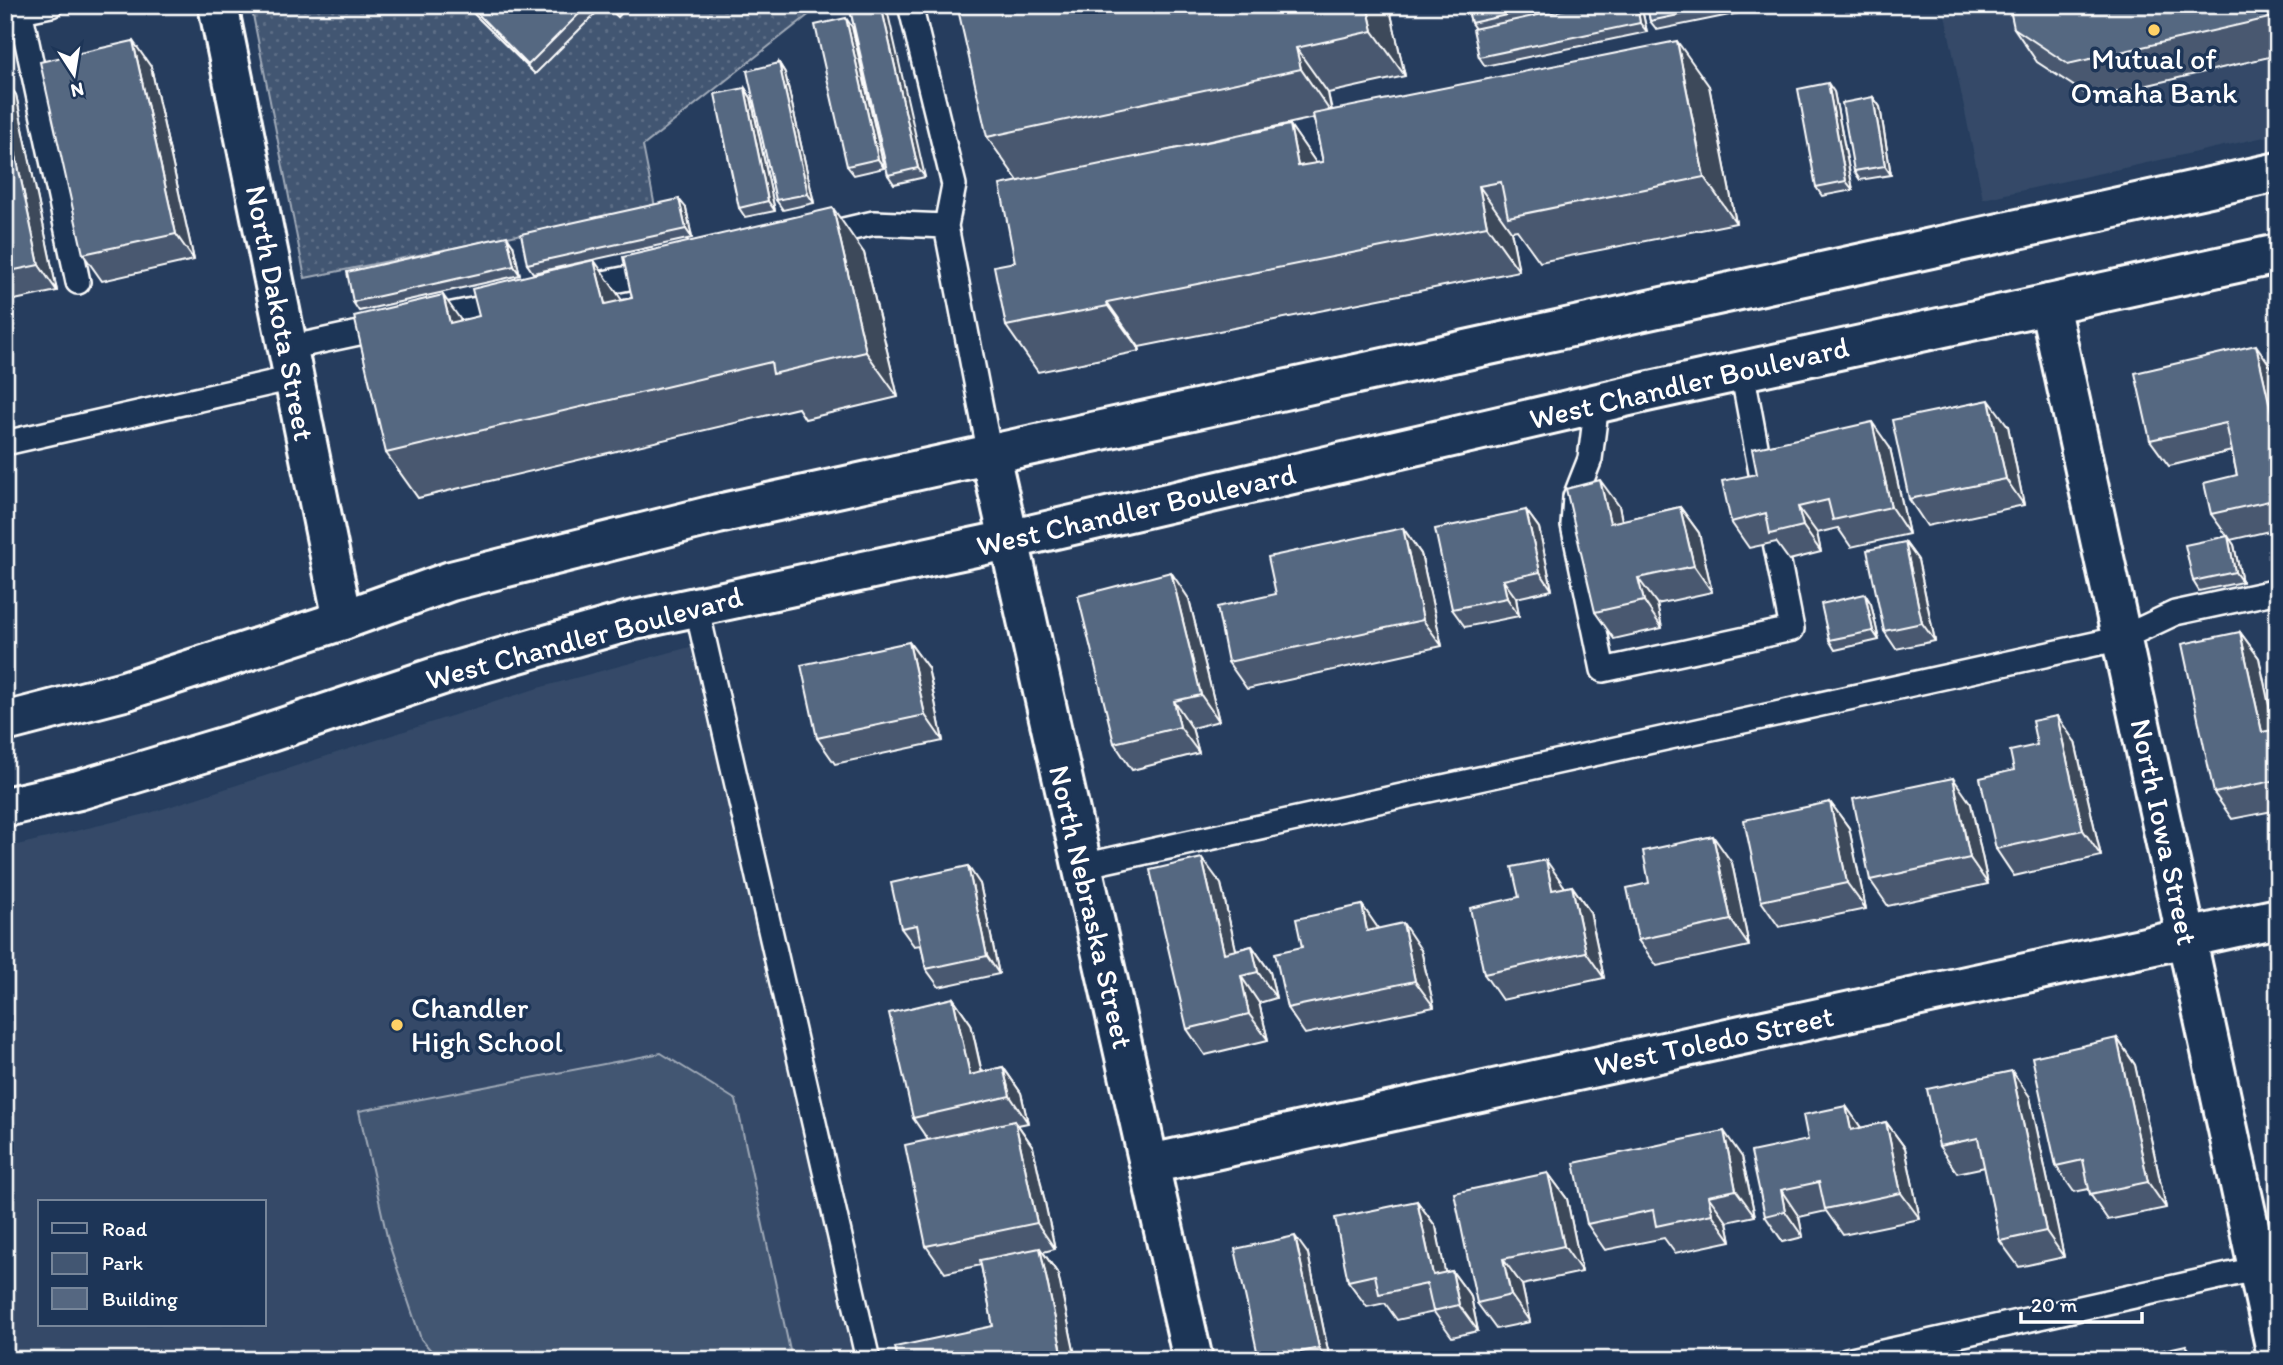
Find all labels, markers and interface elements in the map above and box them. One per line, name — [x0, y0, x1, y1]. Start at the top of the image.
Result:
marker: Mutual of Omaha Bank — [2146, 22, 2162, 38]
north arrow — [38, 38, 108, 108]
place label: Mutual of Omaha Bank — [2071, 40, 2238, 111]
text: N — [69, 78, 86, 103]
street label: North Dakota Street — [238, 182, 323, 444]
street label: West Chandler Boulevard — [1526, 328, 1852, 437]
street label: West Chandler Boulevard — [973, 455, 1299, 564]
street label: West Chandler Boulevard — [421, 577, 746, 698]
street label: North Iowa Street — [2122, 715, 2207, 948]
street label: North Nebraska Street — [1041, 762, 1142, 1052]
place label: Chandler High School — [411, 989, 564, 1060]
street label: West Toledo Street — [1591, 997, 1837, 1084]
marker: Chandler High School — [389, 1017, 405, 1033]
legend — [38, 1200, 266, 1326]
text: Road — [102, 1216, 148, 1241]
text: Park — [102, 1250, 144, 1275]
scale bar — [2021, 1281, 2141, 1325]
text: Building — [102, 1286, 178, 1311]
text: 20 m — [2031, 1292, 2078, 1317]

